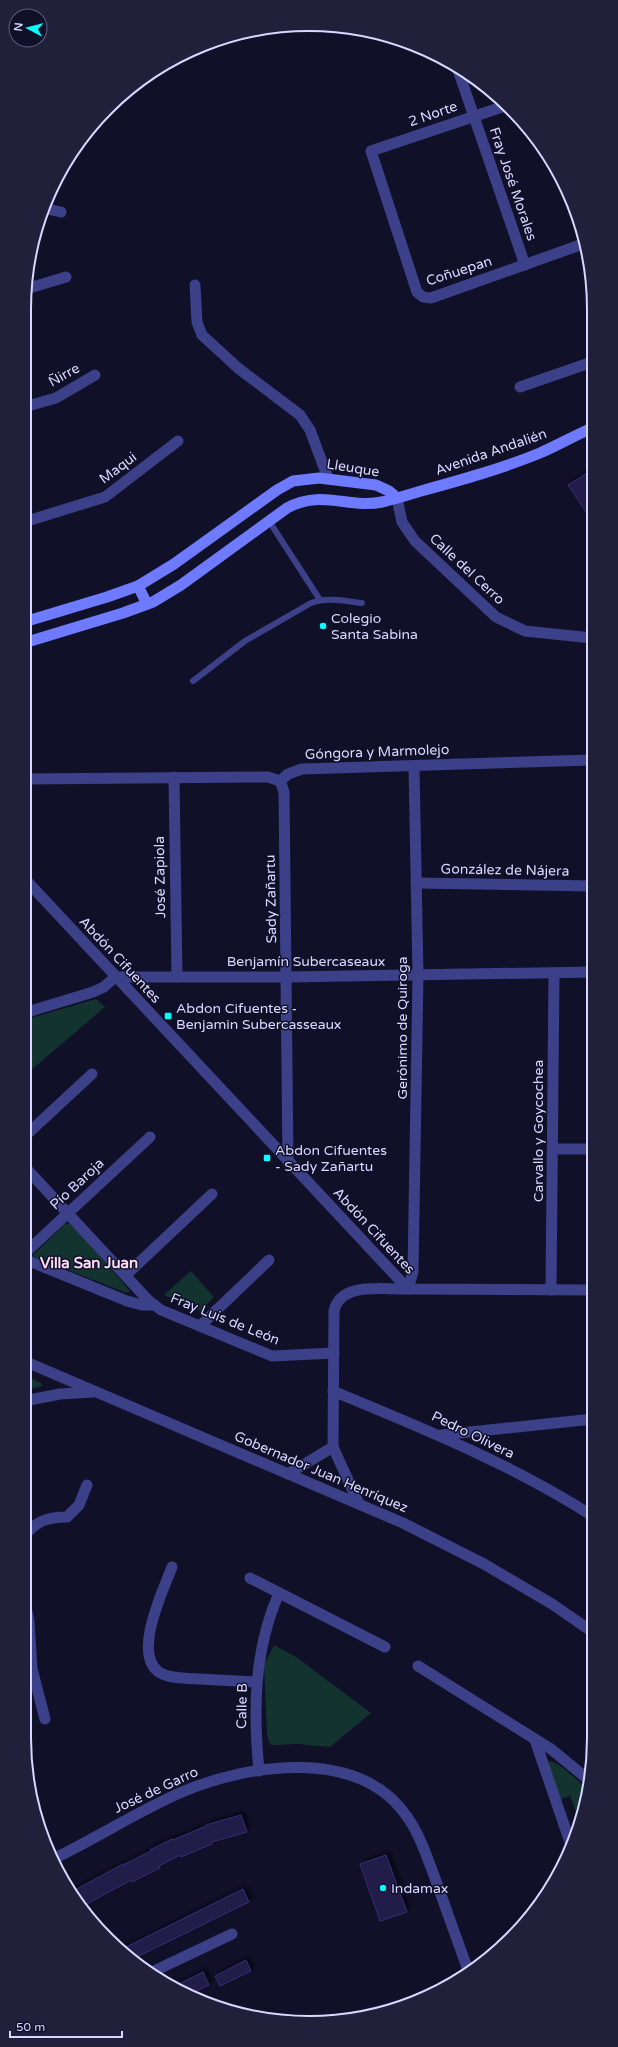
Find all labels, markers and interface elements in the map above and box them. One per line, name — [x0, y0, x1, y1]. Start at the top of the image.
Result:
north arrow — [8, 8, 48, 48]
text: N — [12, 22, 26, 32]
street label: 2 Norte — [406, 98, 460, 130]
street label: Fray José Morales — [486, 125, 540, 243]
street label: Coñuepan — [424, 252, 494, 290]
street label: Ñirre — [45, 360, 83, 390]
street label: Avenida Andalién — [433, 425, 549, 479]
street label: Maqui — [96, 448, 140, 488]
street label: Lleuque — [325, 455, 381, 481]
street label: Calle del Cerro — [426, 530, 508, 608]
place label: Colegio Santa Sabina — [331, 610, 418, 643]
marker: Colegio Santa Sabina — [318, 621, 328, 631]
street label: Góngora y Marmolejo — [304, 741, 450, 763]
street label: José Zapiola — [151, 836, 169, 918]
street label: Sady Zañartu — [262, 854, 280, 944]
street label: González de Nájera — [441, 860, 569, 880]
street label: Abdón Cifuentes — [76, 913, 165, 1007]
street label: Benjamín Subercaseaux — [227, 953, 385, 970]
street label: Gerónimo de Quiroga — [394, 956, 411, 1100]
place label: Abdon Cifuentes - Benjamin Subercasseaux — [176, 1000, 341, 1033]
marker: Abdon Cifuentes - Benjamin Subercasseaux — [163, 1011, 173, 1021]
street label: Carvallo y Goycochea — [530, 1060, 547, 1202]
place label: Abdon Cifuentes - Sady Zañartu — [275, 1142, 387, 1175]
marker: Abdon Cifuentes - Sady Zañartu — [262, 1153, 272, 1163]
street label: Pío Baroja — [46, 1155, 108, 1213]
street label: Abdón Cifuentes — [330, 1184, 419, 1278]
district label: Villa San Juan — [40, 1254, 138, 1272]
street label: Fray Luis de León — [168, 1289, 282, 1349]
street label: Pedro Olivera — [429, 1408, 517, 1462]
street label: Gobernador Juan Henríquez — [232, 1428, 410, 1516]
street label: Calle B — [233, 1683, 251, 1729]
street label: José de Garro — [111, 1763, 201, 1817]
place label: Indamax — [391, 1880, 448, 1897]
marker: Indamax — [378, 1883, 388, 1893]
scale bar — [10, 2013, 122, 2039]
text: 50 m — [16, 2020, 45, 2034]

